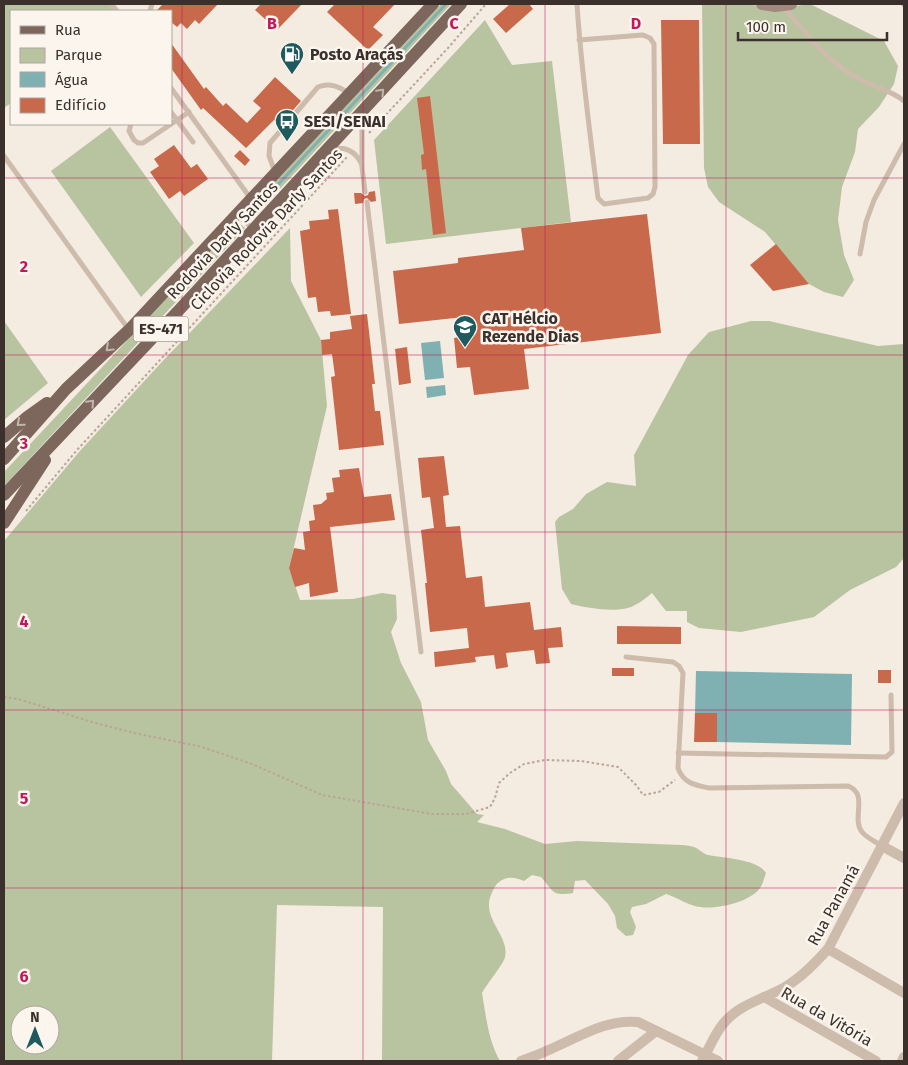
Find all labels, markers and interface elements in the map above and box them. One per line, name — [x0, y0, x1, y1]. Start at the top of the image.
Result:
legend — [10, 10, 172, 125]
scale bar — [738, 10, 887, 42]
text: B — [267, 14, 277, 33]
text: C — [449, 14, 459, 33]
text: D — [631, 14, 641, 33]
text: 100 m — [746, 18, 786, 36]
text: Rua — [55, 21, 81, 39]
fuel station icon: Posto Araçás — [279, 41, 305, 75]
place label: Posto Araçás — [310, 45, 403, 65]
text: Parque — [55, 46, 102, 64]
text: Água — [55, 71, 88, 89]
one-way arrow — [375, 88, 384, 97]
text: Edifício — [55, 96, 106, 114]
bus stop icon: SESI/SENAI — [274, 108, 300, 142]
place label: SESI/SENAI — [304, 112, 386, 131]
street label: Ciclovia Rodovia Darly Santos — [186, 144, 346, 314]
street label: Rodovia Darly Santos — [163, 177, 281, 303]
text: 2 — [20, 257, 28, 276]
place label: CAT Hélcio Rezende Dias — [482, 309, 579, 346]
school or university icon: CAT Hélcio Rezende Dias — [452, 314, 478, 348]
road number: ES-471 — [134, 316, 188, 342]
one-way arrow — [106, 342, 115, 351]
one-way arrow — [85, 400, 94, 409]
one-way arrow — [17, 417, 26, 426]
text: 3 — [19, 434, 28, 453]
text: 4 — [19, 612, 29, 631]
text: 5 — [20, 789, 29, 808]
street label: Rua Panamá — [803, 861, 863, 949]
text: 6 — [19, 967, 29, 986]
street label: Rua da Vitória — [778, 983, 876, 1050]
north arrow — [10, 1005, 60, 1055]
text: N — [30, 1009, 40, 1026]

